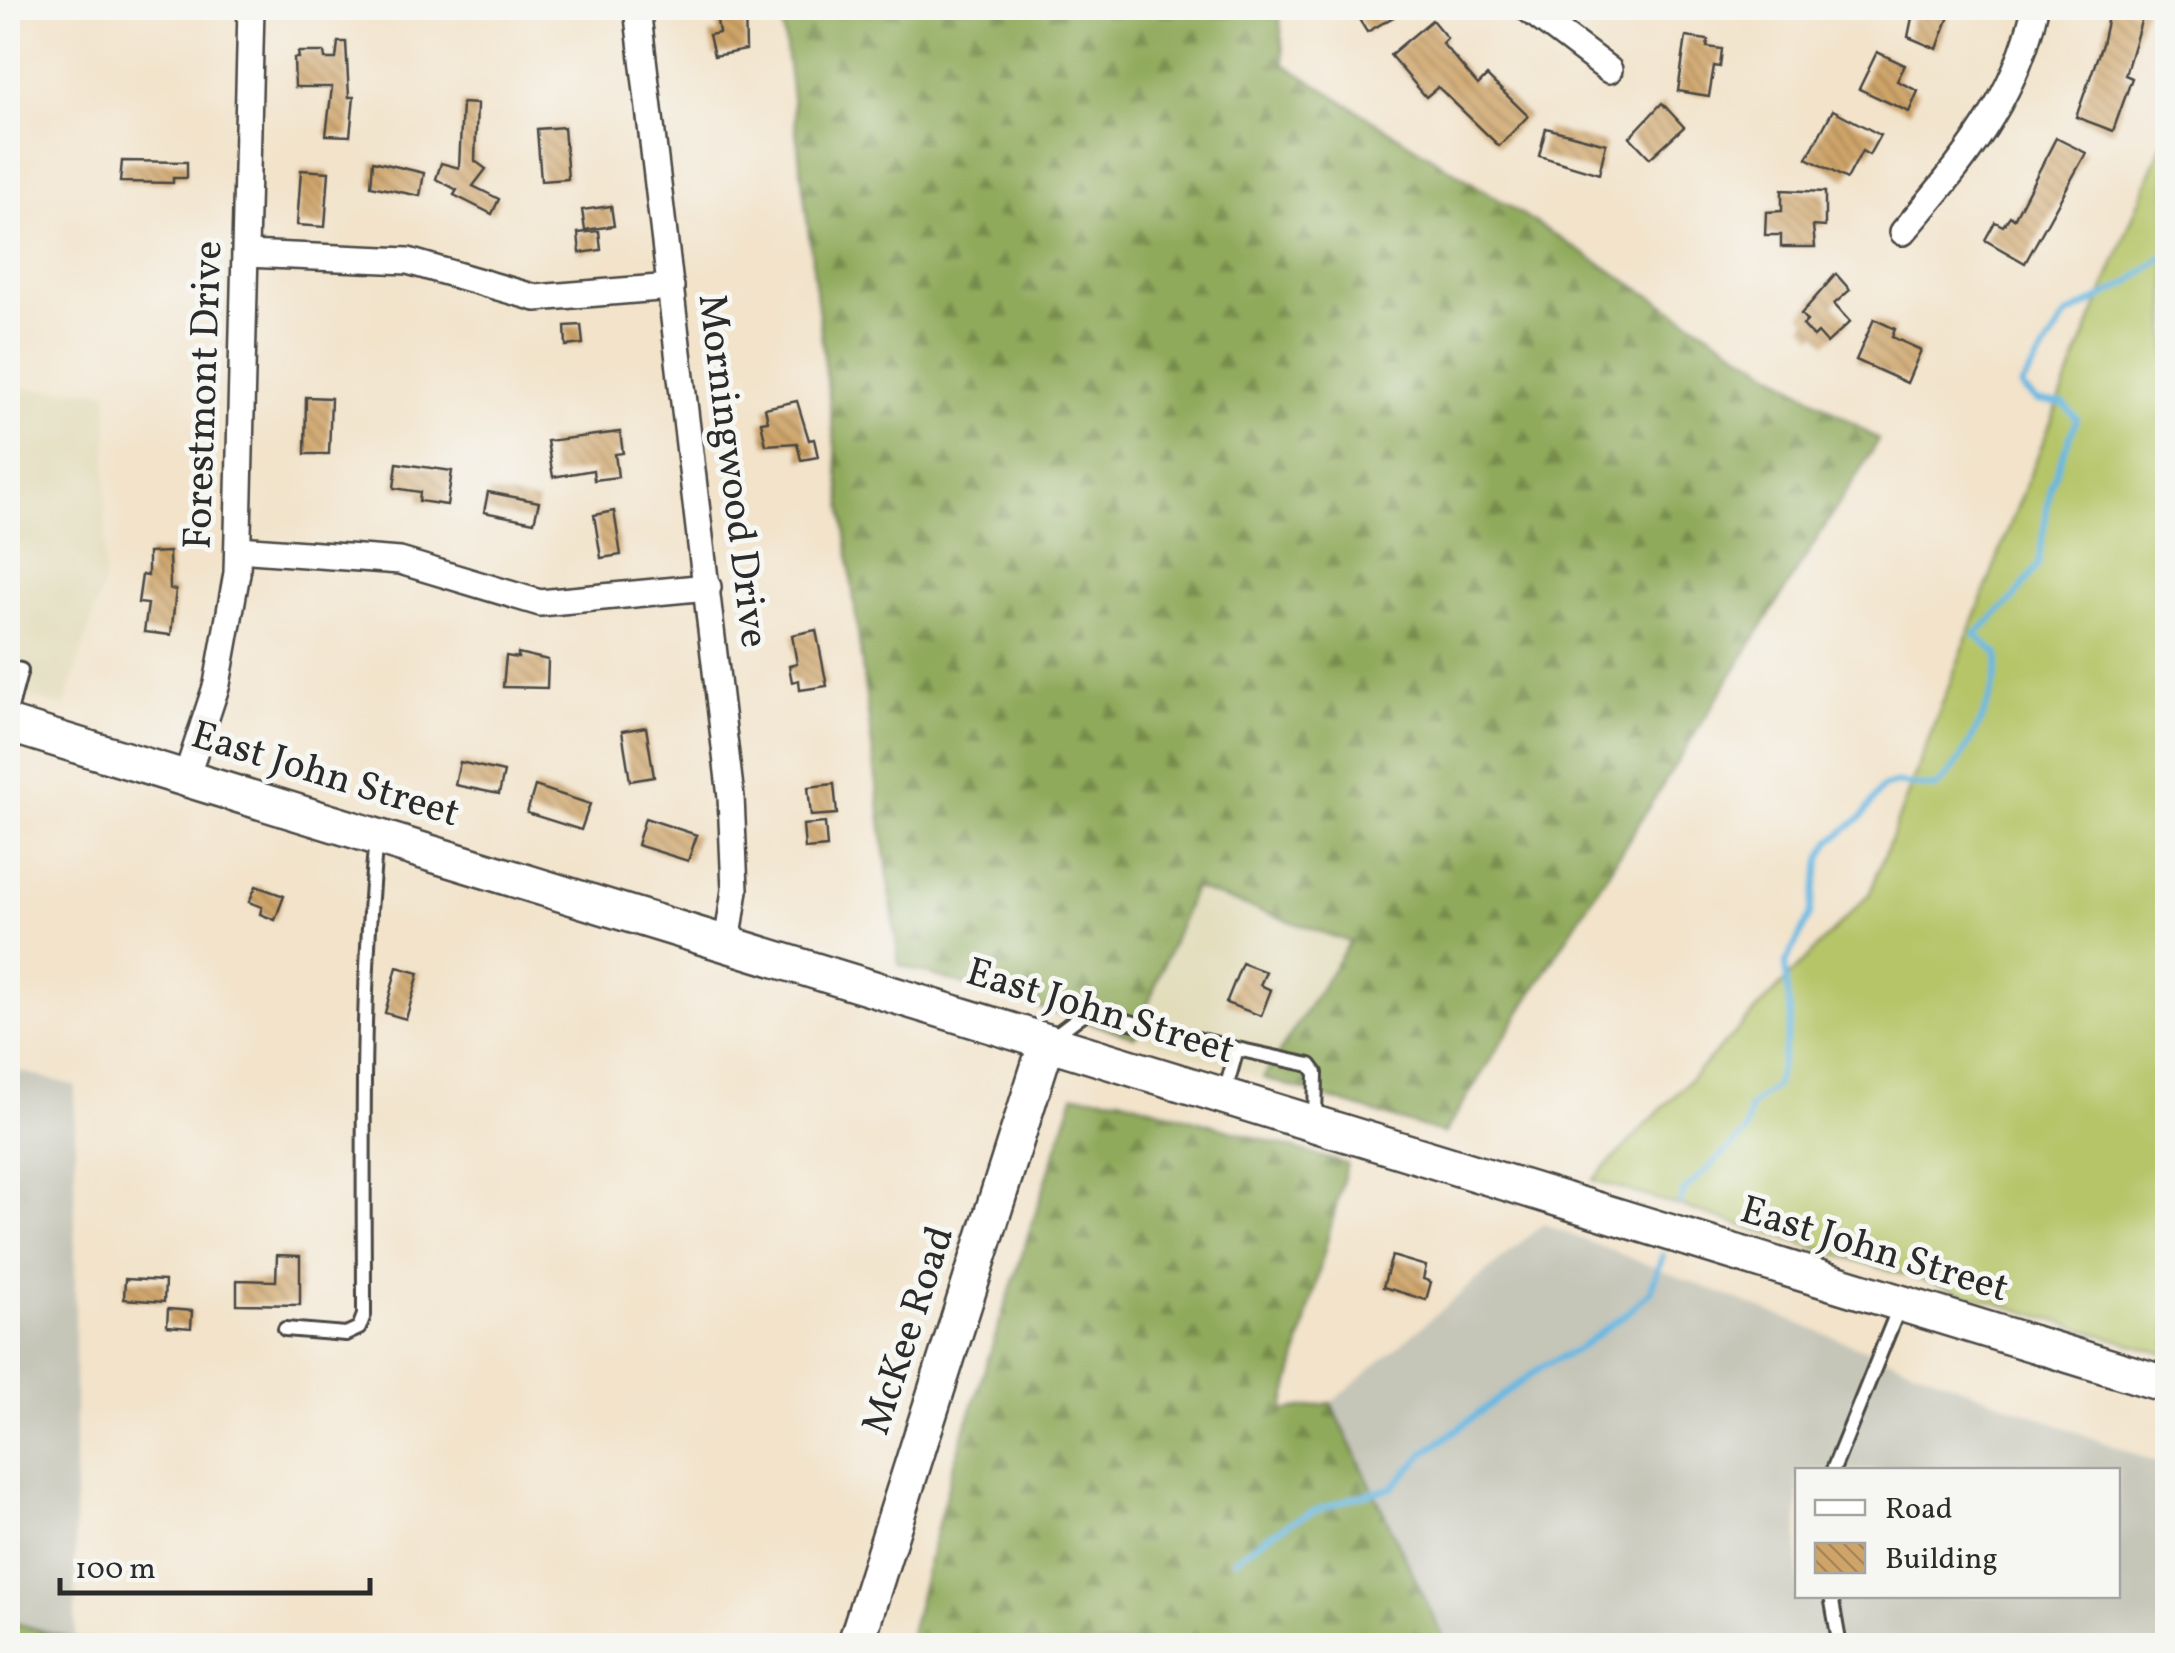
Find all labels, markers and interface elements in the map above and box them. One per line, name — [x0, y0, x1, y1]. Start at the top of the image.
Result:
street label: Forestmont Drive — [172, 240, 238, 550]
street label: Morningwood Drive — [682, 291, 780, 651]
street label: East John Street — [184, 709, 466, 843]
street label: East John Street — [959, 946, 1241, 1080]
street label: East John Street — [1733, 1184, 2015, 1318]
street label: McKee Road — [850, 1220, 970, 1442]
legend — [1795, 1468, 2120, 1598]
text: Road — [1885, 1489, 1953, 1531]
scale bar — [60, 1533, 370, 1595]
text: Building — [1885, 1539, 1998, 1581]
text: 100 m — [75, 1549, 156, 1591]

